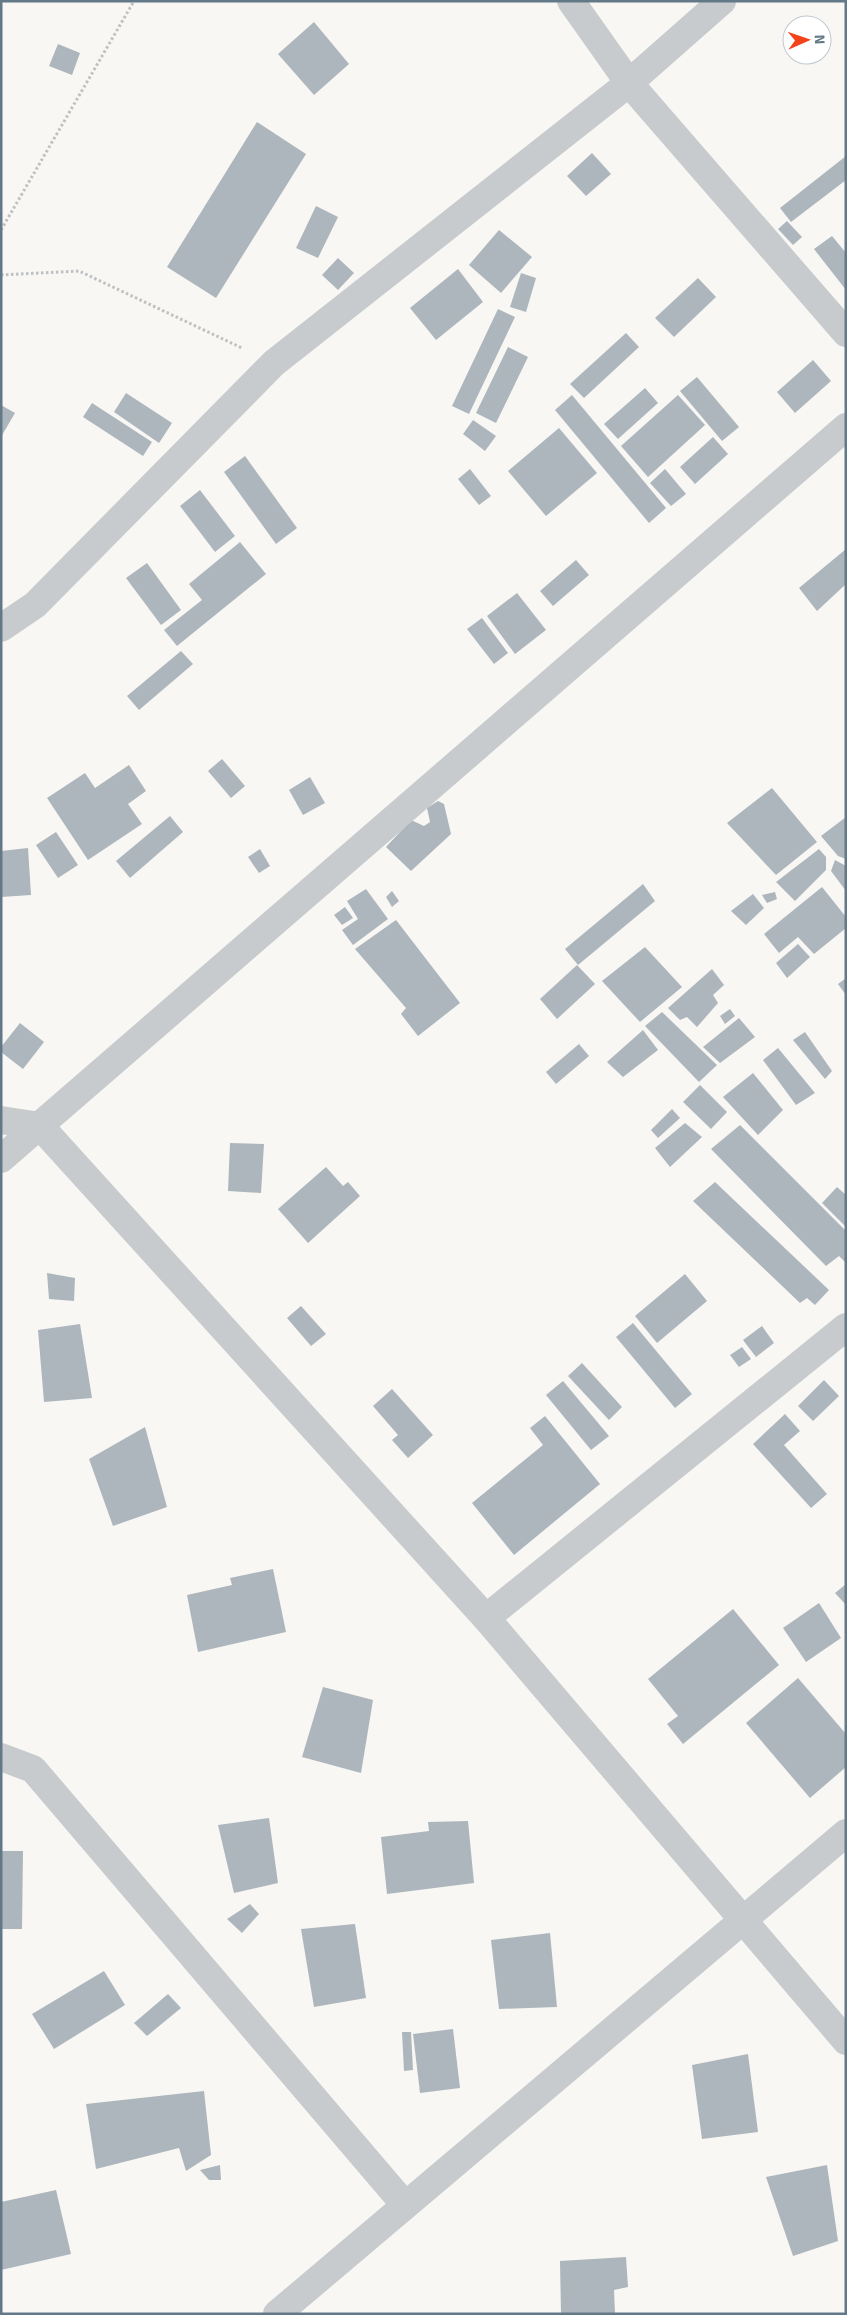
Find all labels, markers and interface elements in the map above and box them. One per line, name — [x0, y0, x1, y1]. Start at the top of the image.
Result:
north arrow — [782, 15, 832, 65]
text: N — [811, 34, 828, 45]

